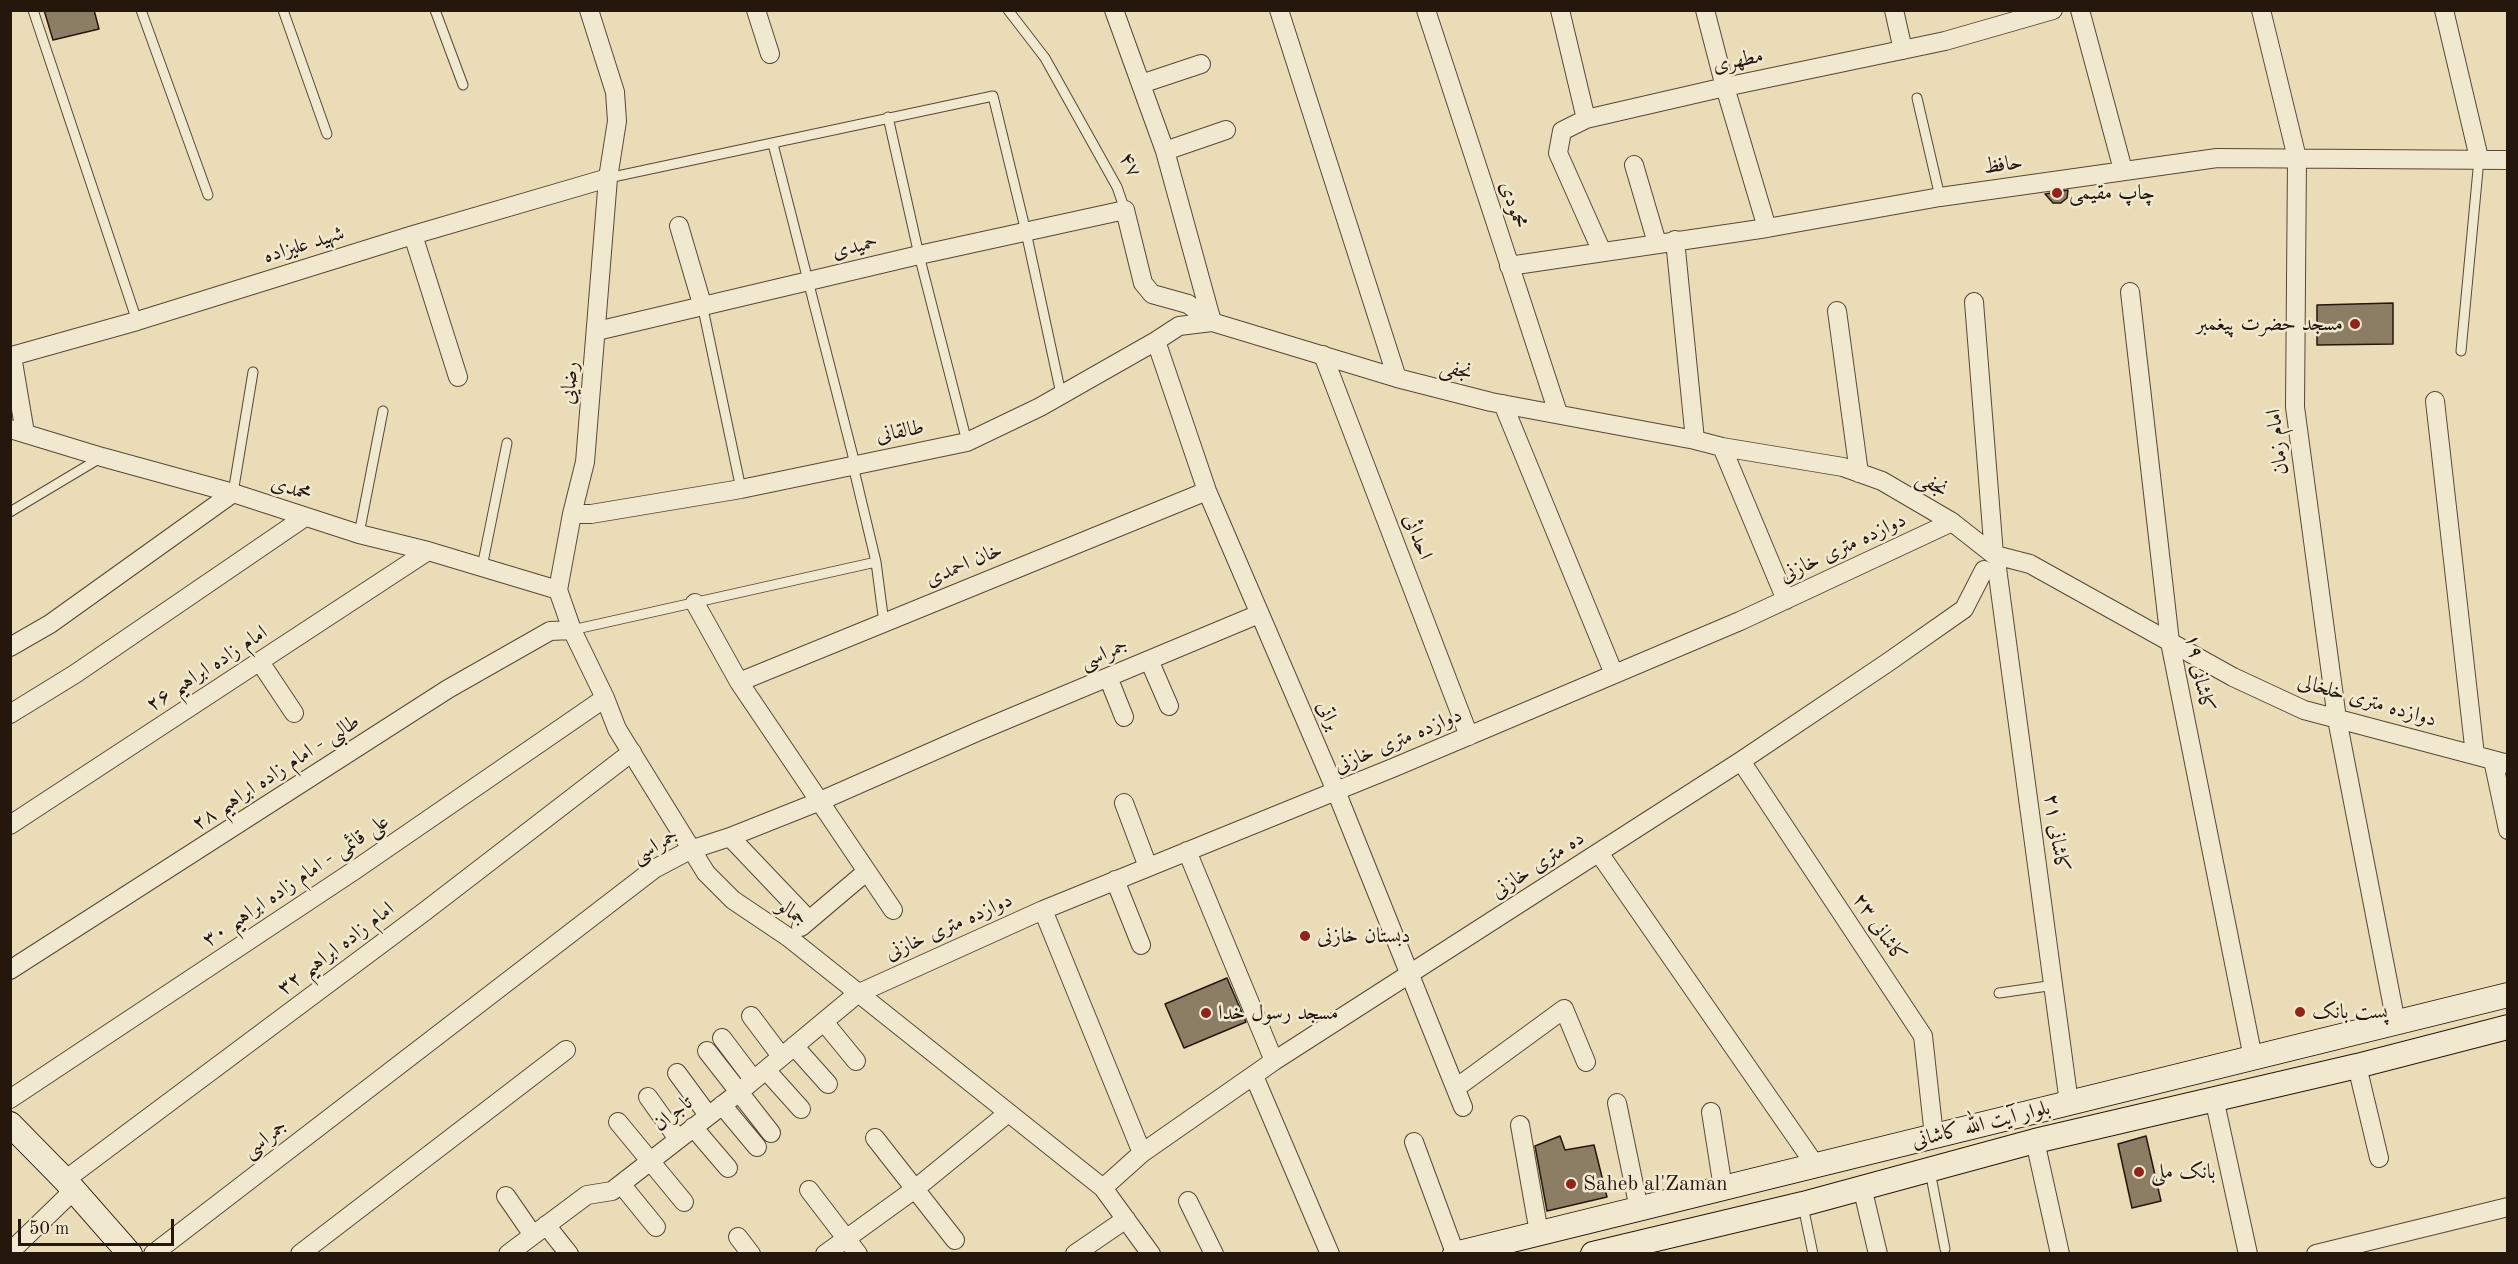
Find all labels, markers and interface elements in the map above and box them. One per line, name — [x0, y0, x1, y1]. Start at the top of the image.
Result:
street label: مطهری — [1710, 43, 1766, 79]
street label: ۴۷ — [1113, 148, 1147, 182]
street label: حافظ — [1982, 150, 2024, 180]
street label: محمودی — [1494, 178, 1532, 232]
place label: چاپ مقیمی — [2069, 180, 2155, 206]
marker: چاپ مقیمی — [2050, 186, 2064, 200]
street label: شهید علیزاده — [260, 221, 348, 269]
street label: حمیدی — [829, 229, 881, 265]
place label: مسجد حضرت پیغمبر — [2196, 311, 2343, 337]
marker: مسجد حضرت پیغمبر — [2348, 317, 2362, 331]
street label: نجفی — [1437, 354, 1475, 386]
street label: رضایی — [556, 360, 584, 406]
street label: امام زمان — [2261, 408, 2295, 476]
street label: طالقانی — [874, 415, 926, 449]
street label: نجفی — [1912, 465, 1952, 503]
street label: محمدی — [267, 471, 315, 507]
street label: دوازده متری خازنی — [1776, 508, 1910, 588]
street label: احداثی — [1397, 510, 1437, 564]
street label: خان احمدی — [922, 538, 1006, 592]
street label: امام زاده ابراهیم ۲۶ — [142, 620, 272, 718]
street label: کاشانی ۱۹ — [2179, 632, 2219, 714]
street label: جمراسی — [1076, 633, 1132, 675]
street label: دوازده متری خلخالی — [2295, 669, 2439, 733]
street label: براتی — [1311, 697, 1345, 735]
street label: دوازده متری خازنی — [1330, 703, 1466, 779]
street label: طالبی - امام زاده ابراهیم ۲۸ — [187, 709, 365, 837]
street label: کاشانی ۲۱ — [2038, 792, 2074, 874]
street label: علی قائمی - امام زاده ابراهیم ۳۰ — [198, 809, 394, 953]
street label: جمراسی — [627, 823, 683, 869]
street label: ده متری خازنی — [1487, 826, 1589, 904]
street label: دوازده متری خازنی — [881, 888, 1017, 966]
street label: کاشانی ۲۳ — [1847, 888, 1911, 968]
street label: جمالو — [772, 894, 812, 932]
street label: امام زاده ابراهیم ۳۲ — [273, 897, 399, 1001]
place label: دبستان خازنی — [1317, 923, 1411, 949]
marker: دبستان خازنی — [1298, 929, 1312, 943]
place label: پست بانک — [2312, 999, 2388, 1025]
place label: مسجد رسول خدا — [1218, 1000, 1338, 1026]
marker: پست بانک — [2293, 1005, 2307, 1019]
marker: مسجد رسول خدا — [1199, 1006, 1213, 1020]
street label: تاجران — [648, 1091, 698, 1137]
street label: بلوار آیت الله کاشانی — [1909, 1096, 2053, 1154]
street label: جمراسی — [238, 1114, 292, 1164]
place label: بانک ملی — [2151, 1159, 2216, 1185]
marker: بانک ملی — [2132, 1165, 2146, 1179]
place label: Saheb al'Zaman — [1583, 1171, 1728, 1197]
marker: Saheb al'Zaman — [1564, 1177, 1578, 1191]
scale bar — [21, 1207, 177, 1245]
text: 50 m — [29, 1220, 69, 1238]

